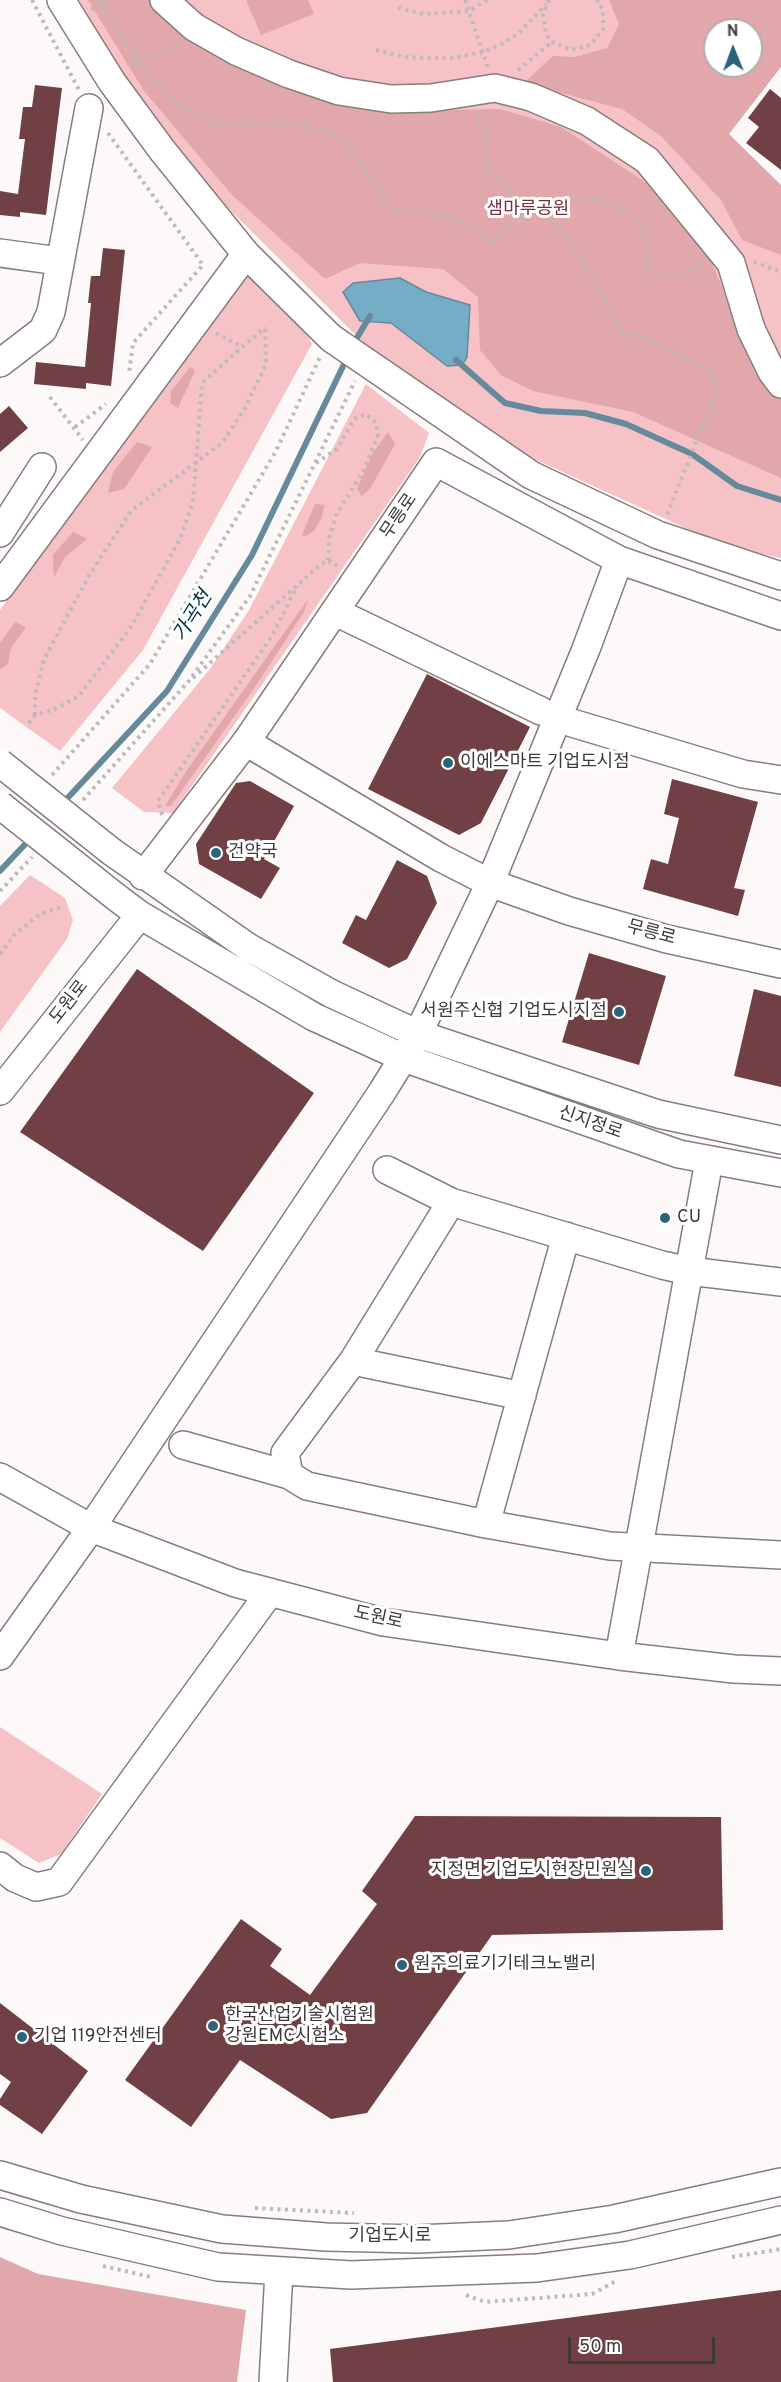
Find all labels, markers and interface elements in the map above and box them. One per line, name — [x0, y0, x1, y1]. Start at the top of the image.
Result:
north arrow — [703, 18, 763, 78]
text: N — [727, 22, 739, 42]
park label: 샘마루공원 — [487, 199, 569, 221]
street label: 무릉로 — [377, 490, 423, 544]
water label: 가곡천 — [169, 587, 219, 647]
place label: 이에스마트 기업도시점 — [460, 752, 630, 774]
marker: 이에스마트 기업도시점 — [441, 756, 455, 770]
place label: 건약국 — [228, 842, 278, 864]
marker: 건약국 — [209, 846, 223, 860]
street label: 무릉로 — [624, 917, 678, 951]
street label: 도원로 — [46, 977, 94, 1029]
place label: 서원주신협 기업도시지점 — [421, 1001, 607, 1023]
marker: 서원주신협 기업도시지점 — [612, 1005, 626, 1019]
street label: 신지정로 — [555, 1103, 625, 1145]
place label: CU — [677, 1207, 701, 1229]
marker: CU — [658, 1211, 672, 1225]
street label: 도원로 — [351, 1603, 405, 1635]
place label: 지정면 기업도시현장민원실 — [431, 1860, 634, 1882]
marker: 지정면 기업도시현장민원실 — [639, 1864, 653, 1878]
place label: 원주의료기기테크노밸리 — [414, 1954, 596, 1976]
marker: 원주의료기기테크노밸리 — [395, 1958, 409, 1972]
place label: 한국산업기술시험원 강원EMC시험소 — [225, 2005, 374, 2048]
marker: 한국산업기술시험원 강원EMC시험소 — [206, 2019, 220, 2033]
place label: 기업 119안전센터 — [34, 2026, 162, 2048]
marker: 기업 119안전센터 — [15, 2030, 29, 2044]
street label: 기업도시로 — [349, 2226, 431, 2248]
scale bar — [571, 2325, 718, 2363]
text: 50 m — [579, 2336, 621, 2359]

